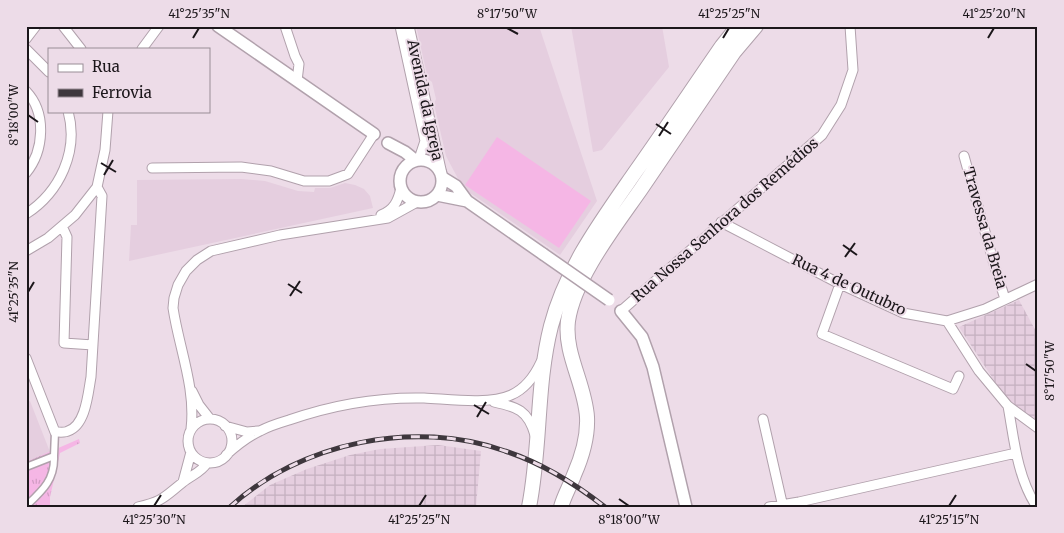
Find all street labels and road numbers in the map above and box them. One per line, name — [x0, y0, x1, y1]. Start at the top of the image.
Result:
street label: Avenida da Igreja — [403, 37, 448, 162]
street label: Rua Nossa Senhora dos Remédios — [627, 133, 822, 306]
street label: Travessa da Breia — [959, 165, 1012, 291]
street label: Rua 4 de Outubro — [789, 250, 910, 319]

